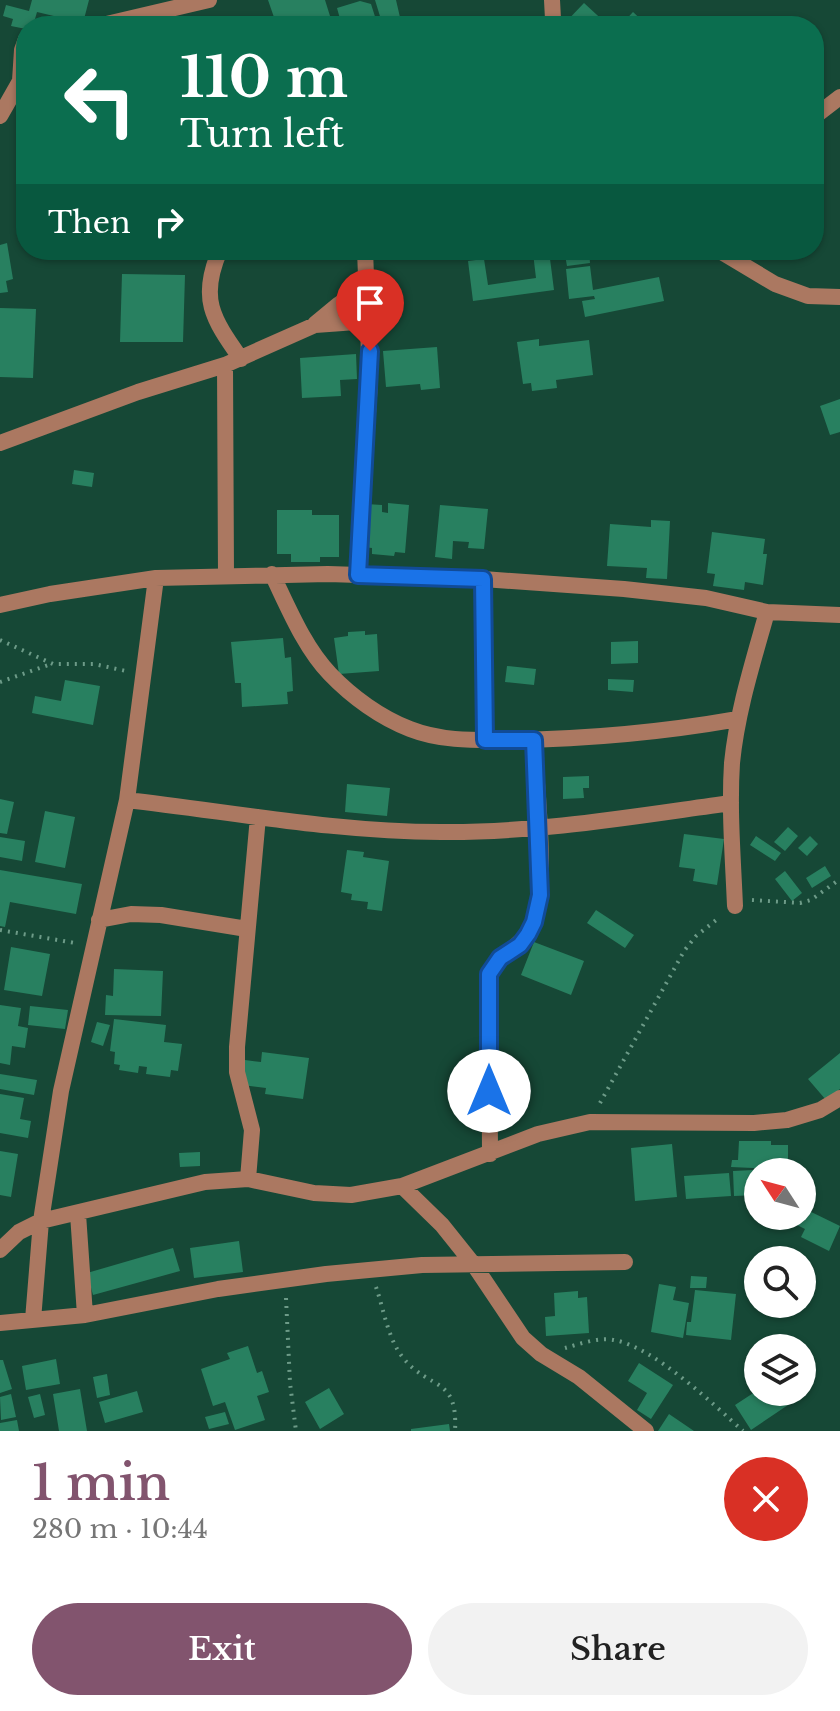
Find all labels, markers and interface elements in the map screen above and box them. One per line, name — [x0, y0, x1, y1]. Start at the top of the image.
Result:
text: 110 m — [180, 43, 348, 112]
icon: left — [48, 48, 152, 152]
text: Turn left — [180, 112, 344, 157]
icon: right — [147, 200, 191, 244]
text: Then — [48, 204, 131, 241]
pin — [336, 269, 404, 351]
icon: arrive — [348, 281, 392, 325]
position arrow — [447, 1049, 531, 1133]
north arrow — [744, 1158, 816, 1230]
map controls — [744, 1158, 816, 1406]
button: search — [744, 1246, 816, 1318]
button: layers — [744, 1334, 816, 1406]
text: 1 min — [32, 1453, 170, 1513]
button: close — [724, 1457, 808, 1541]
text: 280 m · 10:44 — [32, 1513, 208, 1545]
button: Exit — [32, 1603, 412, 1695]
button: Share — [428, 1603, 808, 1695]

